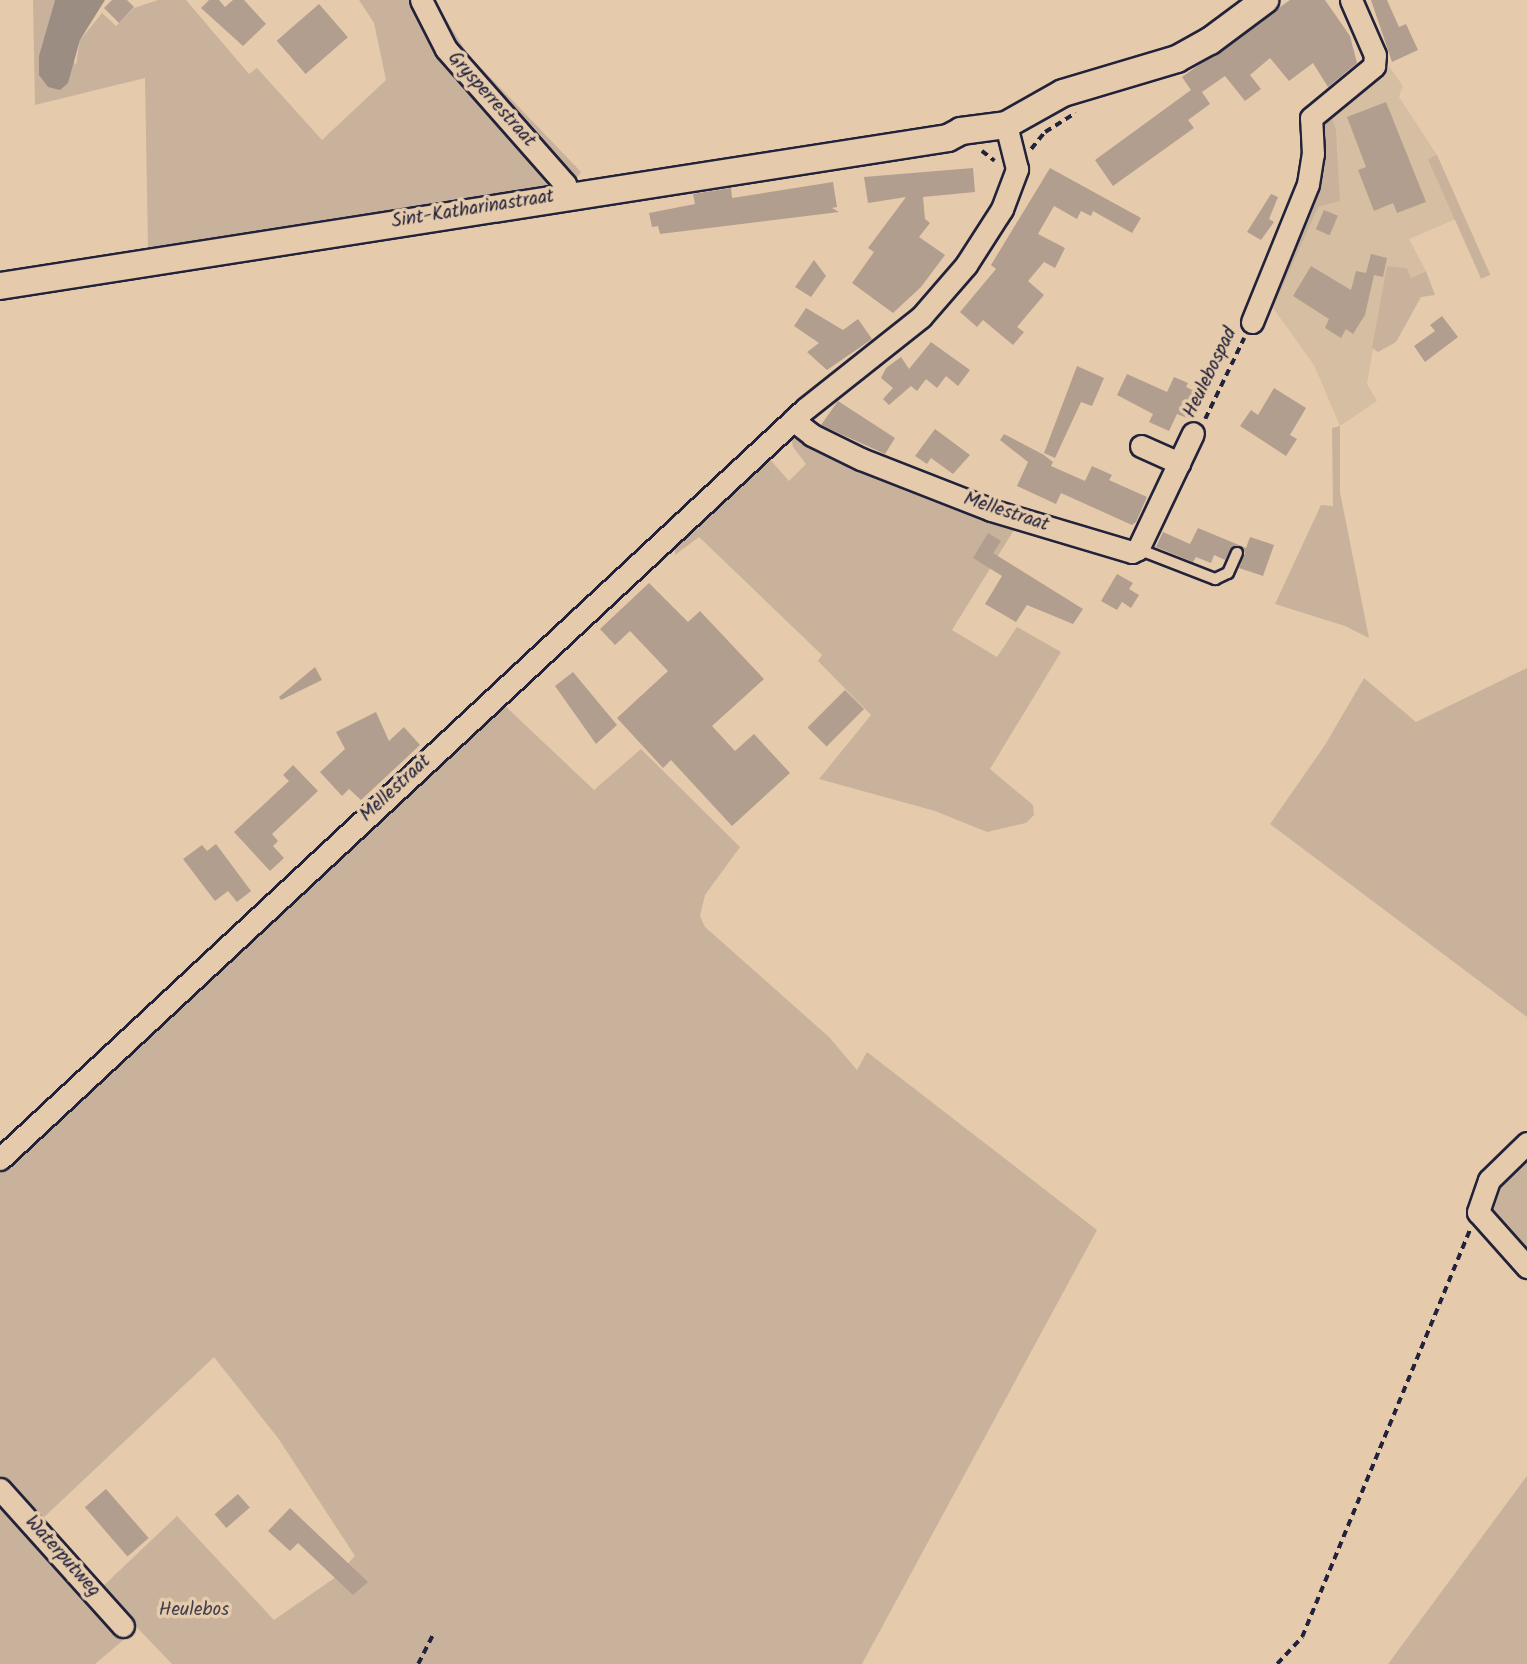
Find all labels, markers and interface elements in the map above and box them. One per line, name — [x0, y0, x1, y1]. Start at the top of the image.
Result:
street label: Grysperrestraat — [442, 48, 540, 152]
street label: Sint-Katharinastraat — [390, 186, 556, 234]
street label: Heulebospad — [1179, 324, 1243, 422]
street label: Mellestraat — [960, 489, 1052, 537]
street label: Mellestraat — [356, 751, 436, 827]
street label: Waterputweg — [19, 1512, 105, 1602]
park label: Heulebos — [159, 1600, 229, 1622]

